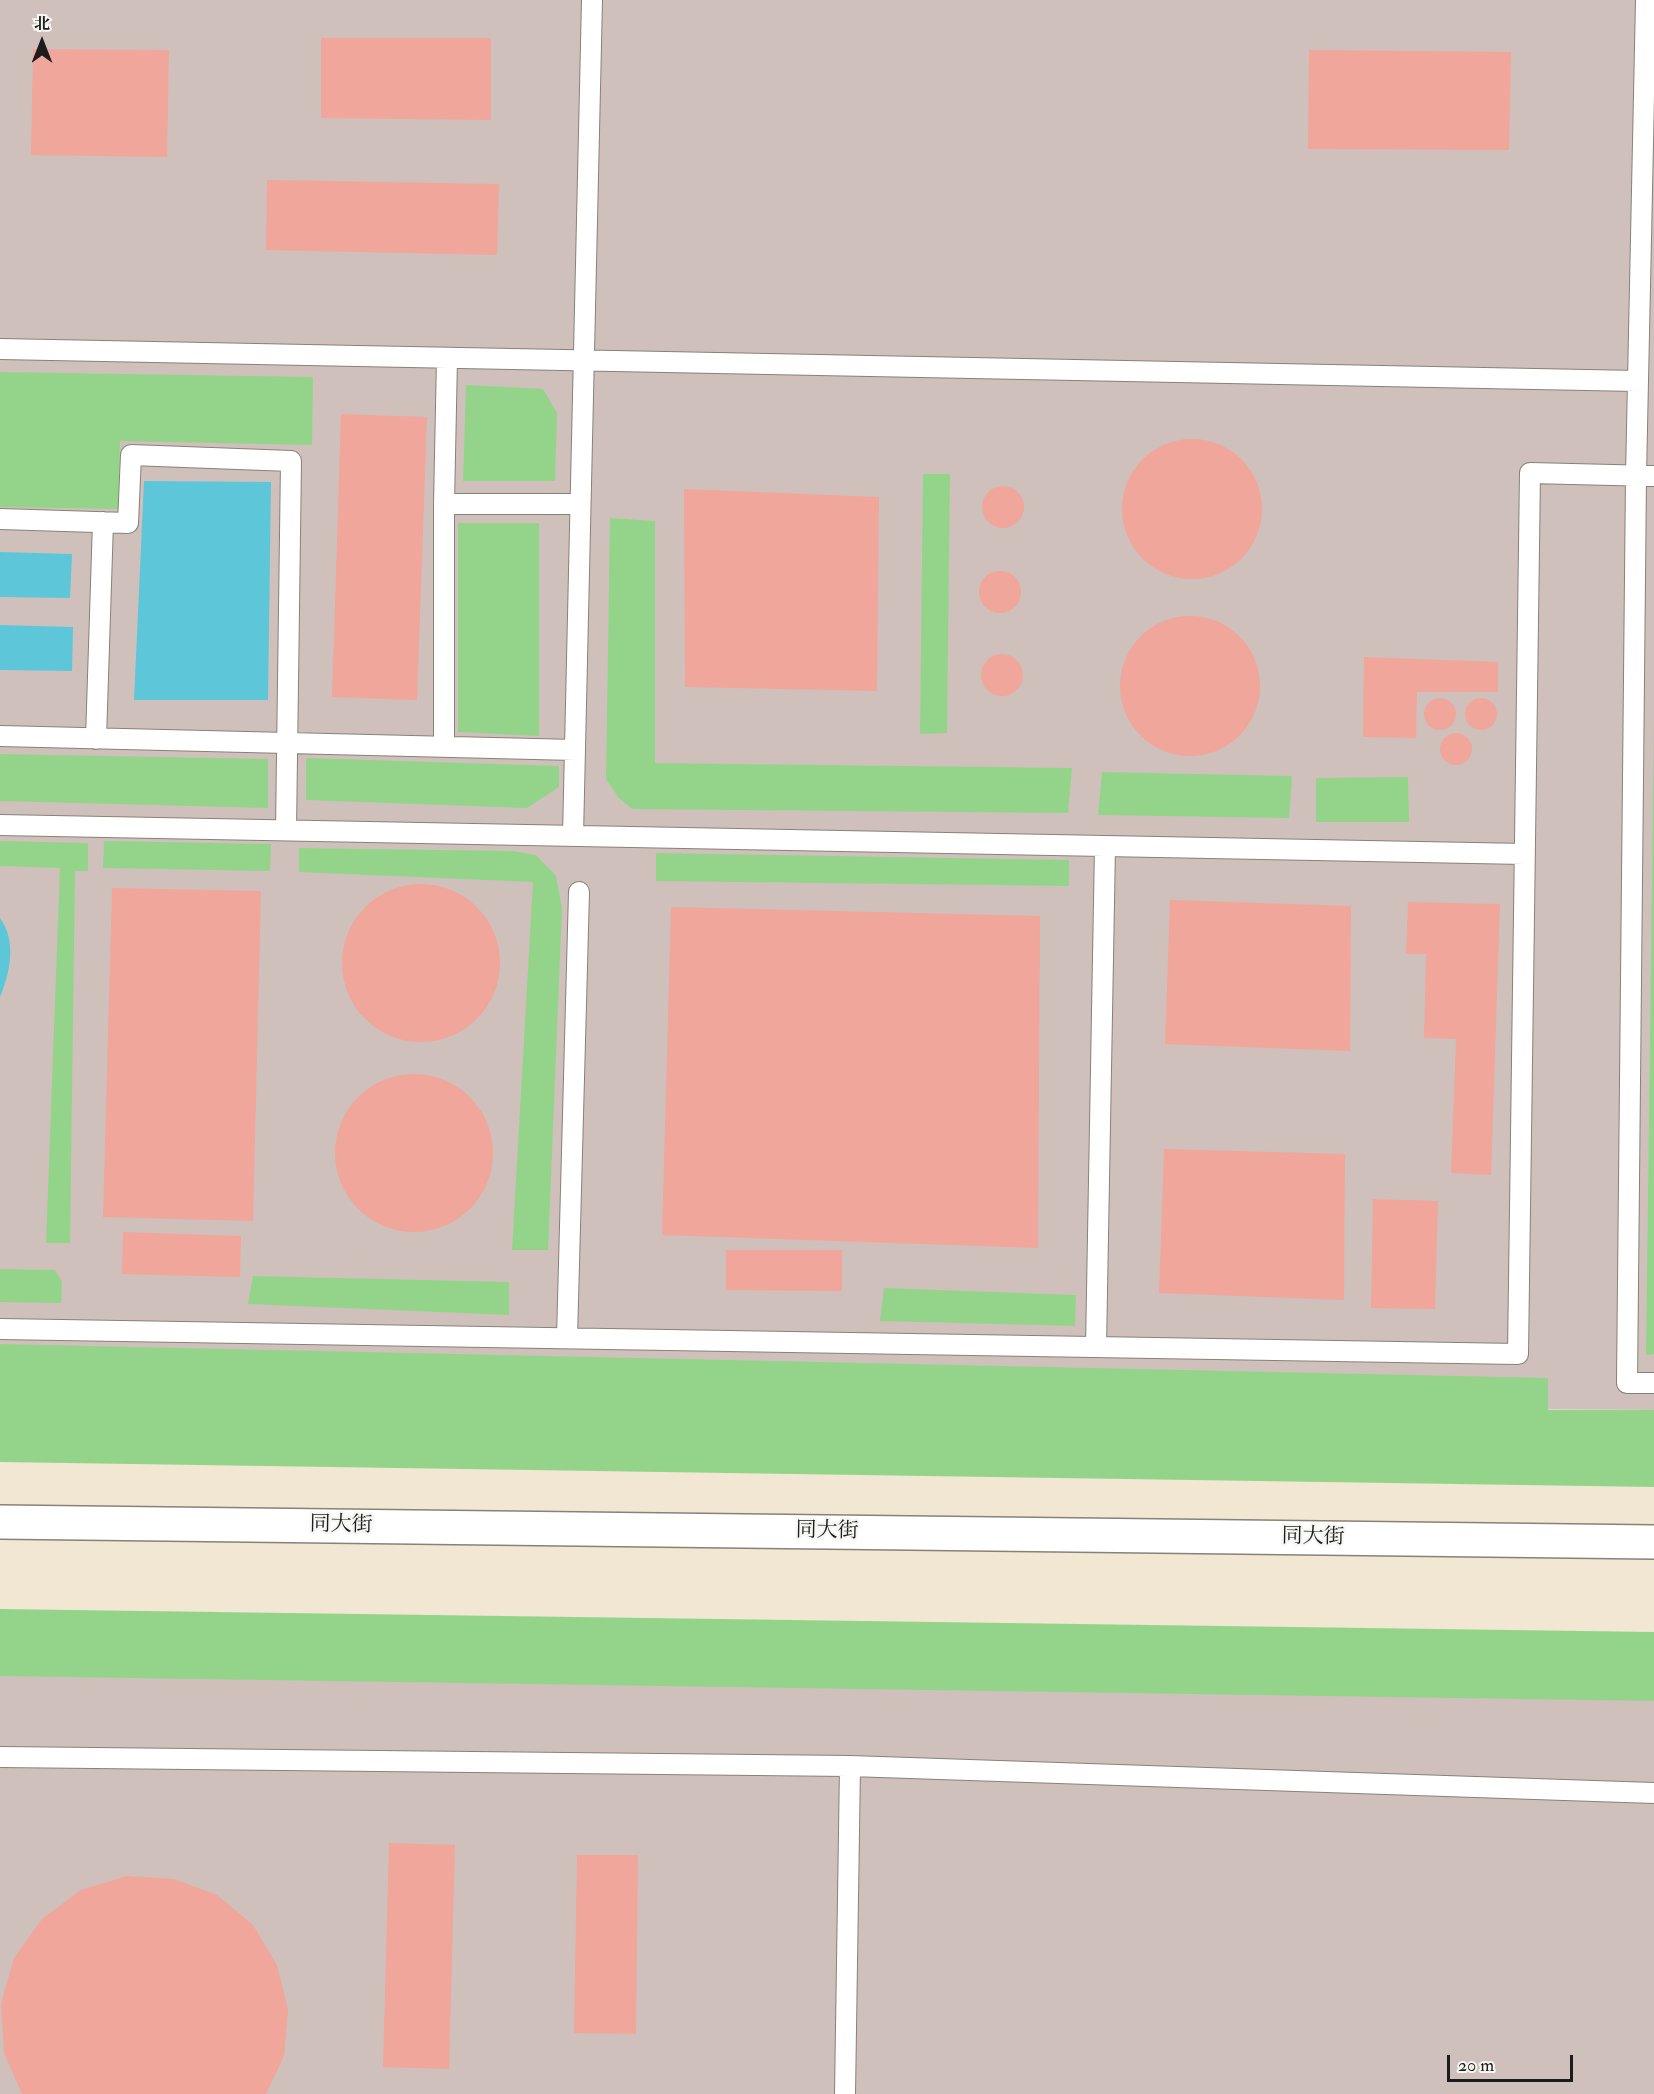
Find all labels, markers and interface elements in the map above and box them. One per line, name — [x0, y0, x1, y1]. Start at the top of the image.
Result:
north arrow — [12, 12, 72, 72]
text: 北 — [34, 14, 50, 34]
street label: 同大街 — [309, 1513, 373, 1539]
street label: 同大街 — [795, 1519, 859, 1545]
street label: 同大街 — [1281, 1525, 1345, 1551]
scale bar — [1450, 2043, 1576, 2081]
text: 20 m — [1458, 2054, 1494, 2077]

